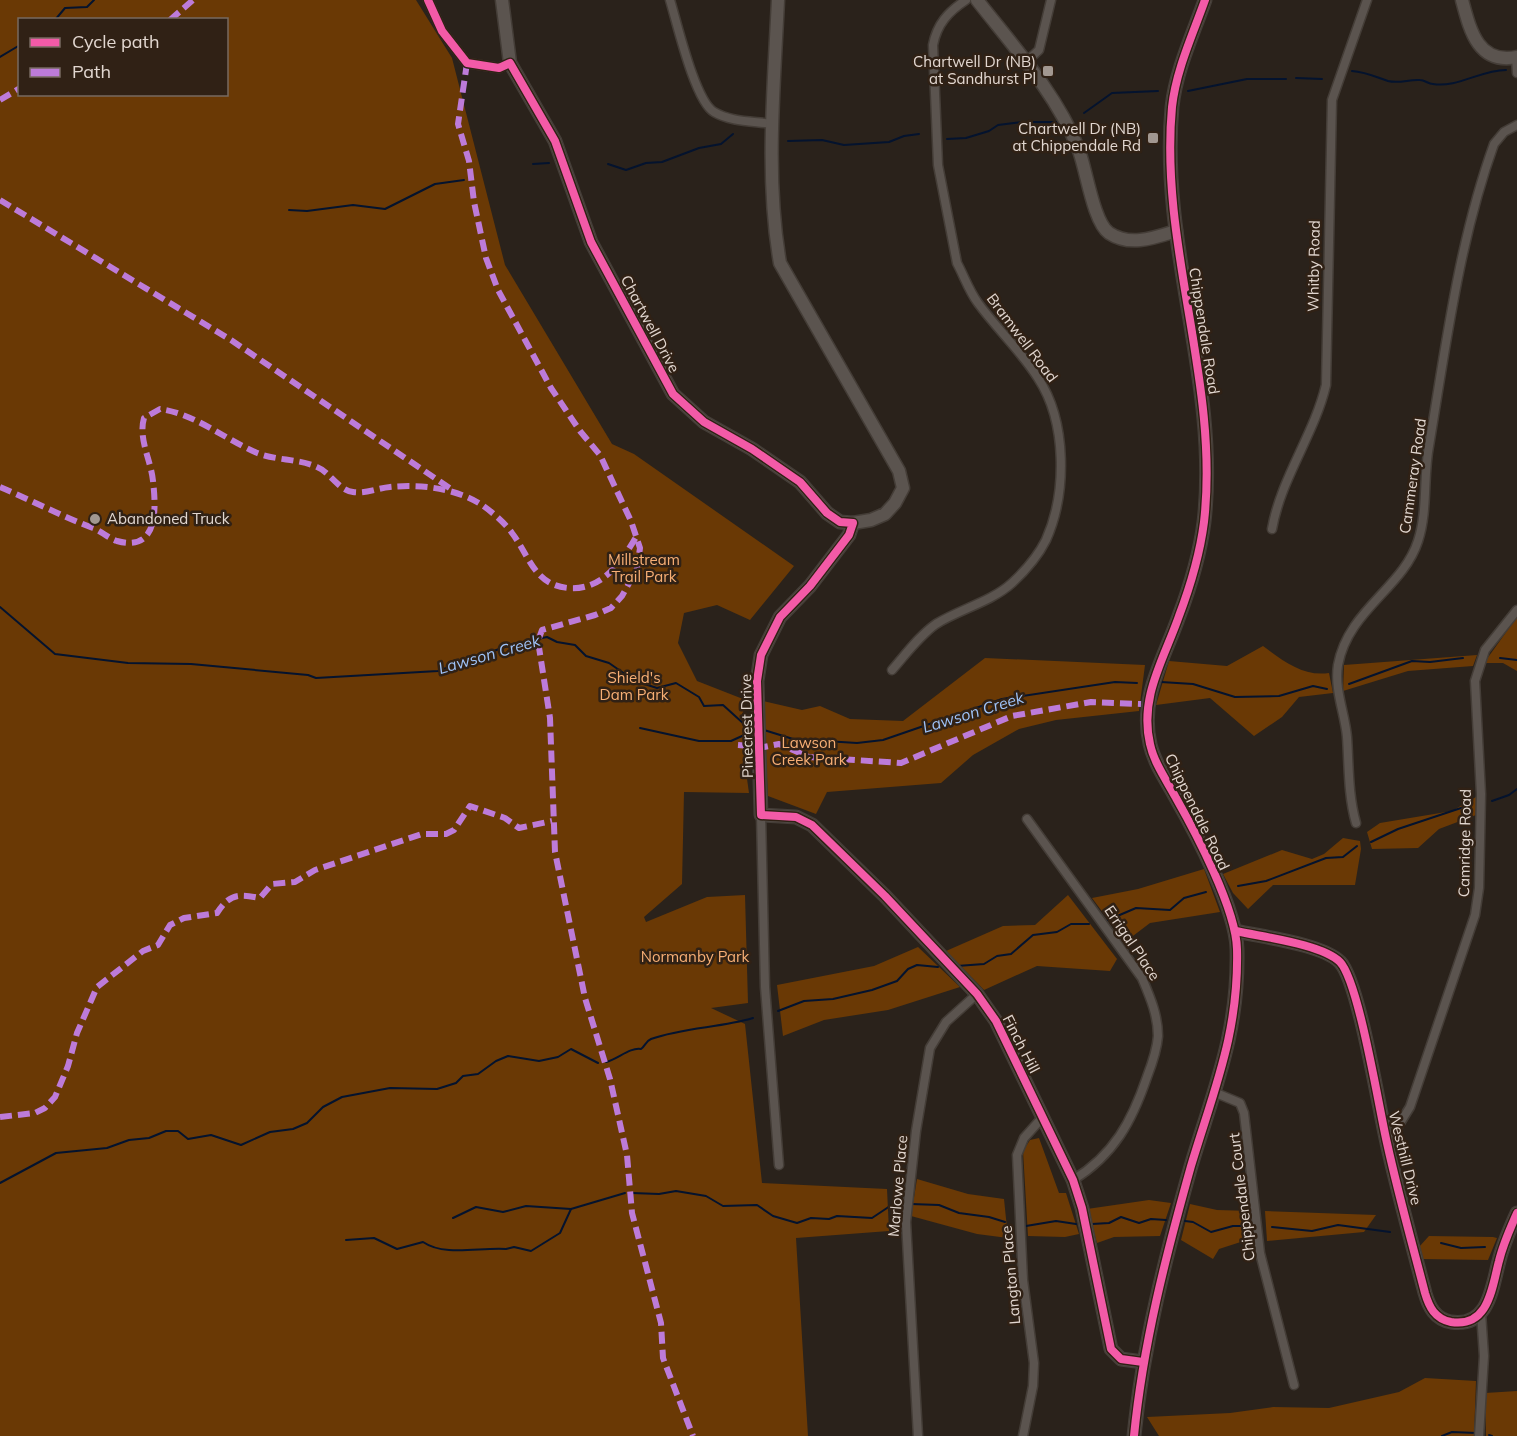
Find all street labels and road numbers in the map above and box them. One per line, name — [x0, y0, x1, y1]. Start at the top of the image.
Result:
street label: Whitby Road — [1303, 220, 1324, 312]
street label: Chippendale Road — [1185, 266, 1224, 396]
street label: Chartwell Drive — [617, 272, 684, 376]
street label: Bramwell Road — [983, 289, 1062, 386]
street label: Cammeray Road — [1395, 417, 1430, 535]
street label: Pinecrest Drive — [736, 674, 757, 778]
street label: Chippendale Road — [1161, 750, 1234, 873]
street label: Camridge Road — [1454, 789, 1475, 897]
street label: Errigal Place — [1100, 902, 1165, 984]
street label: Finch Hill — [999, 1011, 1044, 1076]
street label: Westhill Drive — [1385, 1109, 1426, 1207]
street label: Chippendale Court — [1224, 1132, 1259, 1262]
street label: Marlowe Place — [884, 1134, 911, 1238]
street label: Langton Place — [997, 1225, 1024, 1325]

